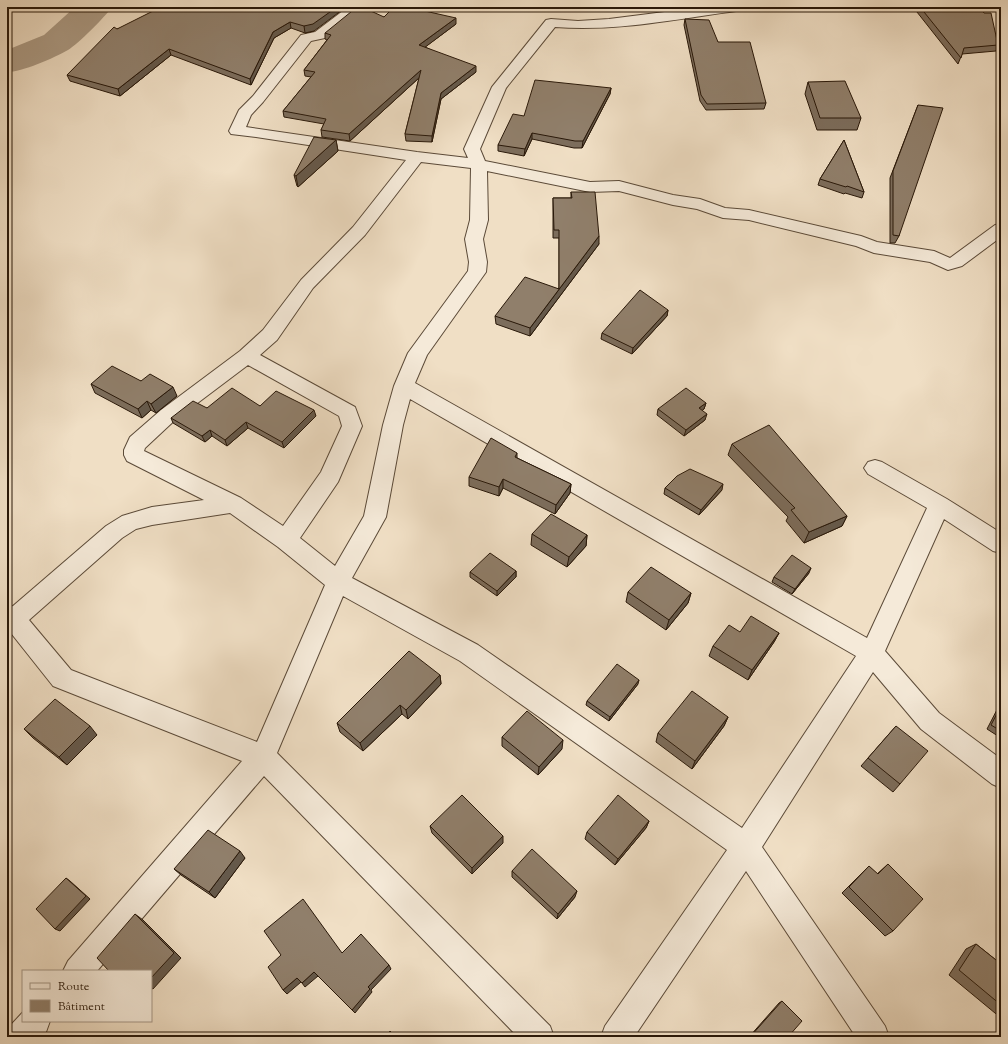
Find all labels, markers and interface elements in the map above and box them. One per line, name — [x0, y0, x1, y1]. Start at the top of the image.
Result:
legend — [22, 970, 152, 1022]
text: Route — [58, 978, 90, 996]
text: Bâtiment — [58, 998, 105, 1016]

